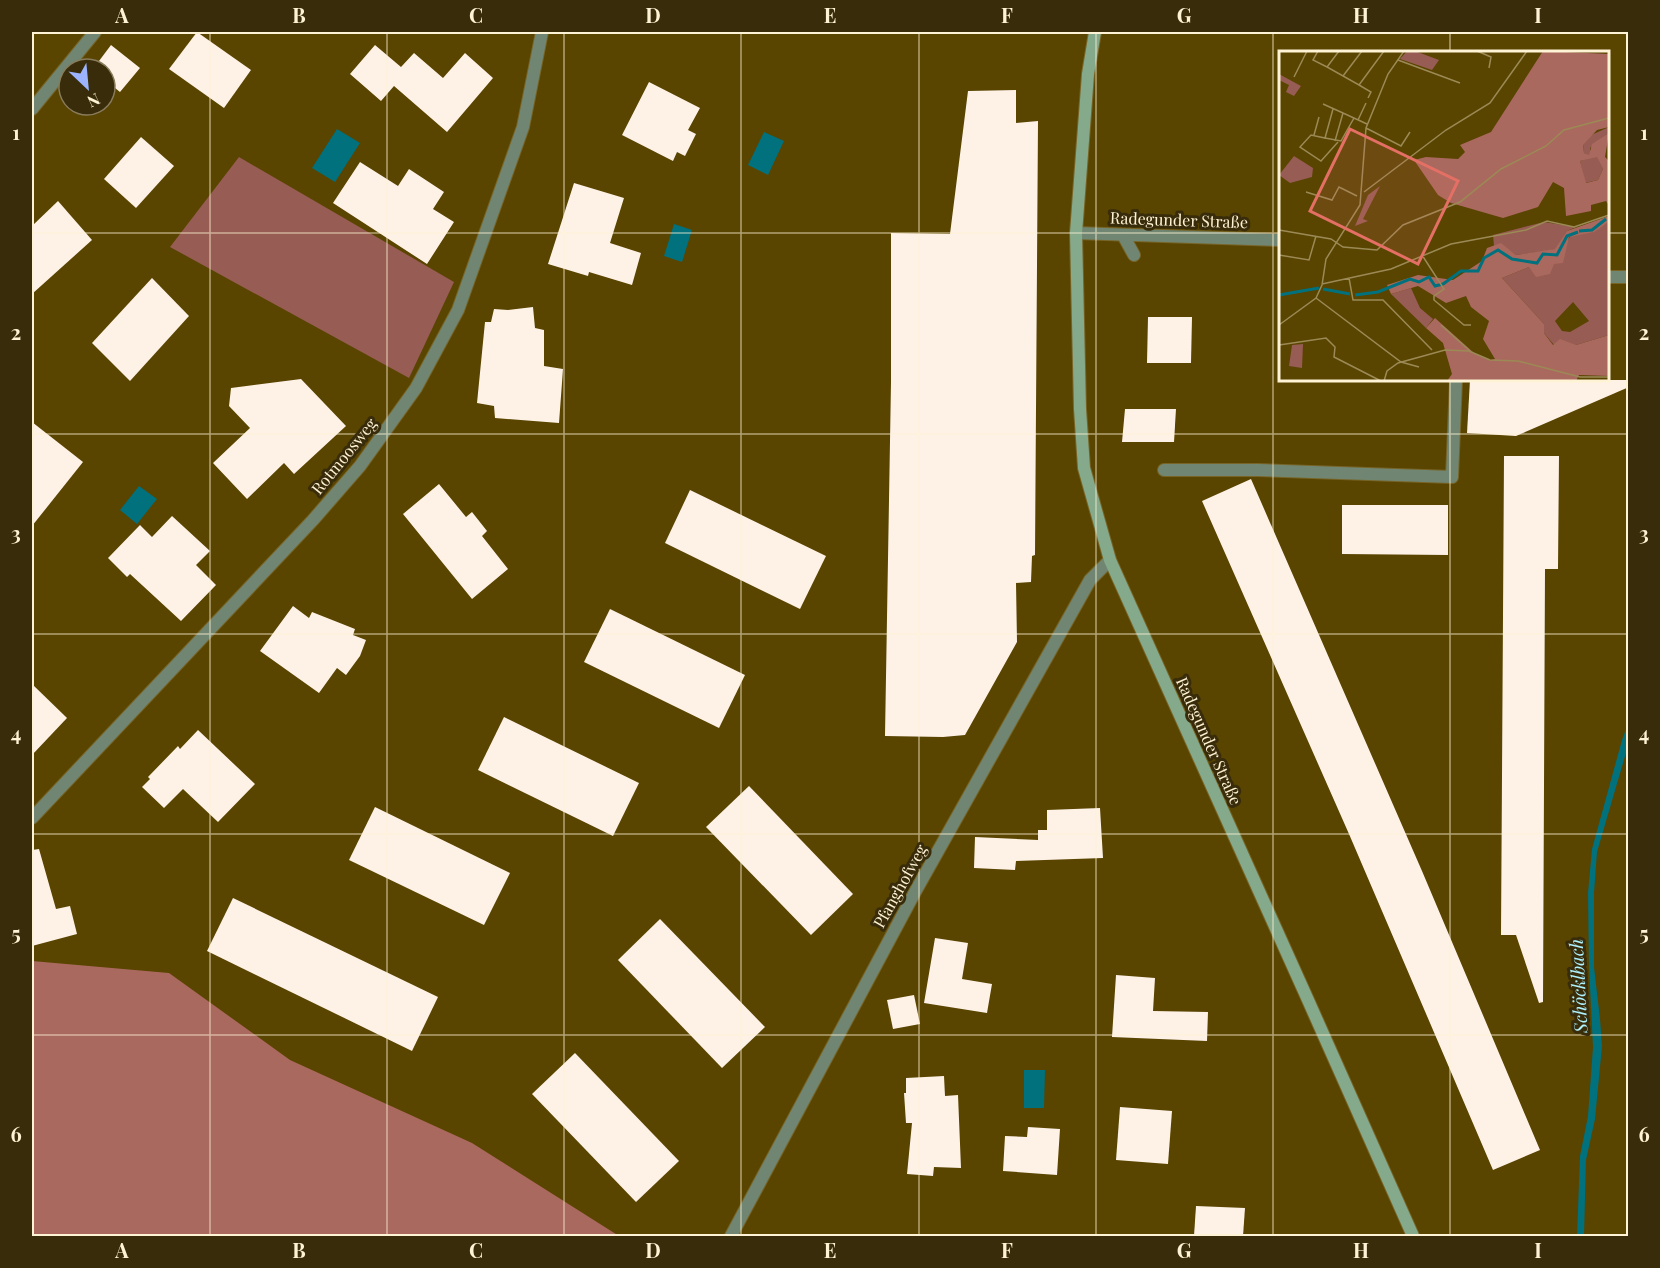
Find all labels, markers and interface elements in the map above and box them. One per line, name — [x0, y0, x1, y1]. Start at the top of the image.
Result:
text: A — [114, 1, 129, 28]
text: B — [292, 1, 306, 28]
text: C — [469, 1, 483, 28]
text: D — [645, 1, 661, 28]
text: E — [824, 1, 836, 28]
text: F — [1001, 1, 1013, 28]
text: G — [1177, 1, 1192, 28]
text: H — [1353, 1, 1369, 28]
text: I — [1534, 1, 1542, 28]
inset map — [1279, 51, 1609, 381]
north arrow — [57, 57, 117, 117]
text: N — [84, 89, 104, 113]
text: 1 — [12, 118, 20, 145]
text: 1 — [1640, 118, 1648, 145]
street label: Radegunder Straße — [1110, 207, 1248, 232]
text: 2 — [11, 318, 21, 345]
text: 2 — [1639, 318, 1649, 345]
street label: Rotmoosweg — [306, 413, 381, 498]
text: 3 — [11, 519, 21, 546]
text: 3 — [1639, 519, 1649, 546]
street label: Radegunder Straße — [1172, 673, 1247, 808]
text: 4 — [11, 719, 21, 746]
text: 4 — [1639, 719, 1649, 746]
street label: Pfanghofweg — [868, 840, 931, 931]
text: 5 — [11, 919, 21, 946]
text: 5 — [1639, 919, 1649, 946]
water label: Schöcklbach — [1564, 938, 1593, 1035]
text: 6 — [10, 1120, 22, 1147]
text: 6 — [1638, 1120, 1650, 1147]
text: A — [114, 1236, 129, 1263]
text: B — [292, 1236, 306, 1263]
text: C — [469, 1236, 483, 1263]
text: D — [645, 1236, 661, 1263]
text: E — [824, 1236, 836, 1263]
text: F — [1001, 1236, 1013, 1263]
text: G — [1177, 1236, 1192, 1263]
text: H — [1353, 1236, 1369, 1263]
text: I — [1534, 1236, 1542, 1263]

